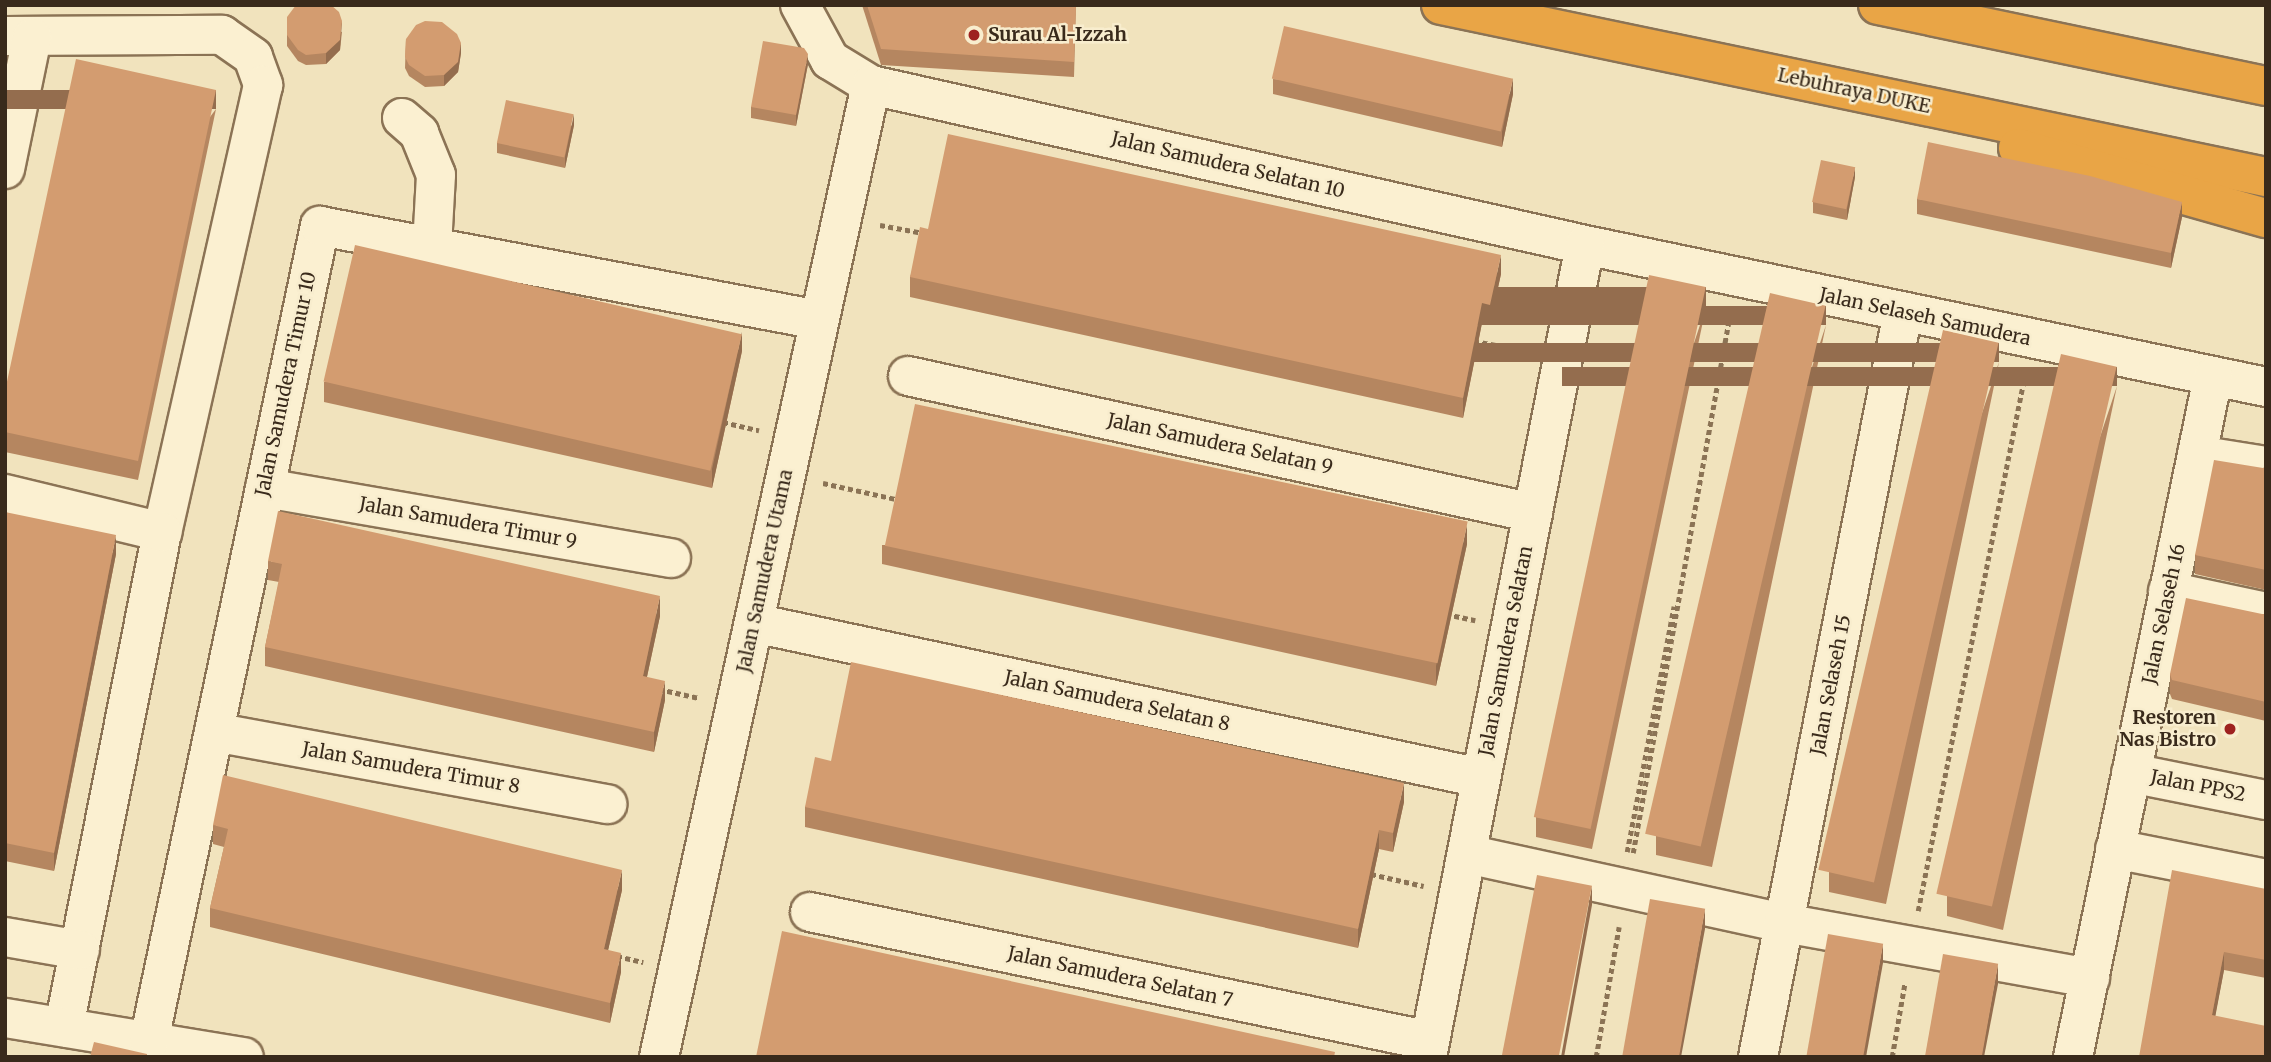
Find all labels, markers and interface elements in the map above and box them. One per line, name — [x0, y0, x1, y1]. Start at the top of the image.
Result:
place label: Surau Al-Izzah — [988, 24, 1127, 46]
marker: Surau Al-Izzah — [966, 27, 982, 43]
street label: Lebuhraya DUKE — [1776, 64, 1932, 118]
street label: Jalan Samudera Selatan 10 — [1109, 127, 1347, 203]
street label: Jalan Samudera Timur 10 — [251, 270, 321, 498]
street label: Jalan Selaseh Samudera — [1817, 283, 2033, 351]
street label: Jalan Samudera Selatan 9 — [1105, 409, 1335, 479]
street label: Jalan Samudera Utama — [732, 467, 798, 675]
street label: Jalan Samudera Timur 9 — [357, 493, 579, 553]
street label: Jalan Selaseh 16 — [2138, 542, 2190, 686]
street label: Jalan Samudera Selatan — [1474, 544, 1538, 758]
street label: Jalan Selaseh 15 — [1806, 613, 1856, 757]
street label: Jalan Samudera Selatan 8 — [1002, 666, 1232, 736]
place label: Restoren Nas Bistro — [2119, 707, 2216, 751]
marker: Restoren Nas Bistro — [2222, 721, 2238, 737]
street label: Jalan Samudera Timur 8 — [300, 738, 522, 798]
street label: Jalan PPS2 — [2149, 766, 2247, 806]
street label: Jalan Samudera Selatan 7 — [1005, 942, 1235, 1012]

